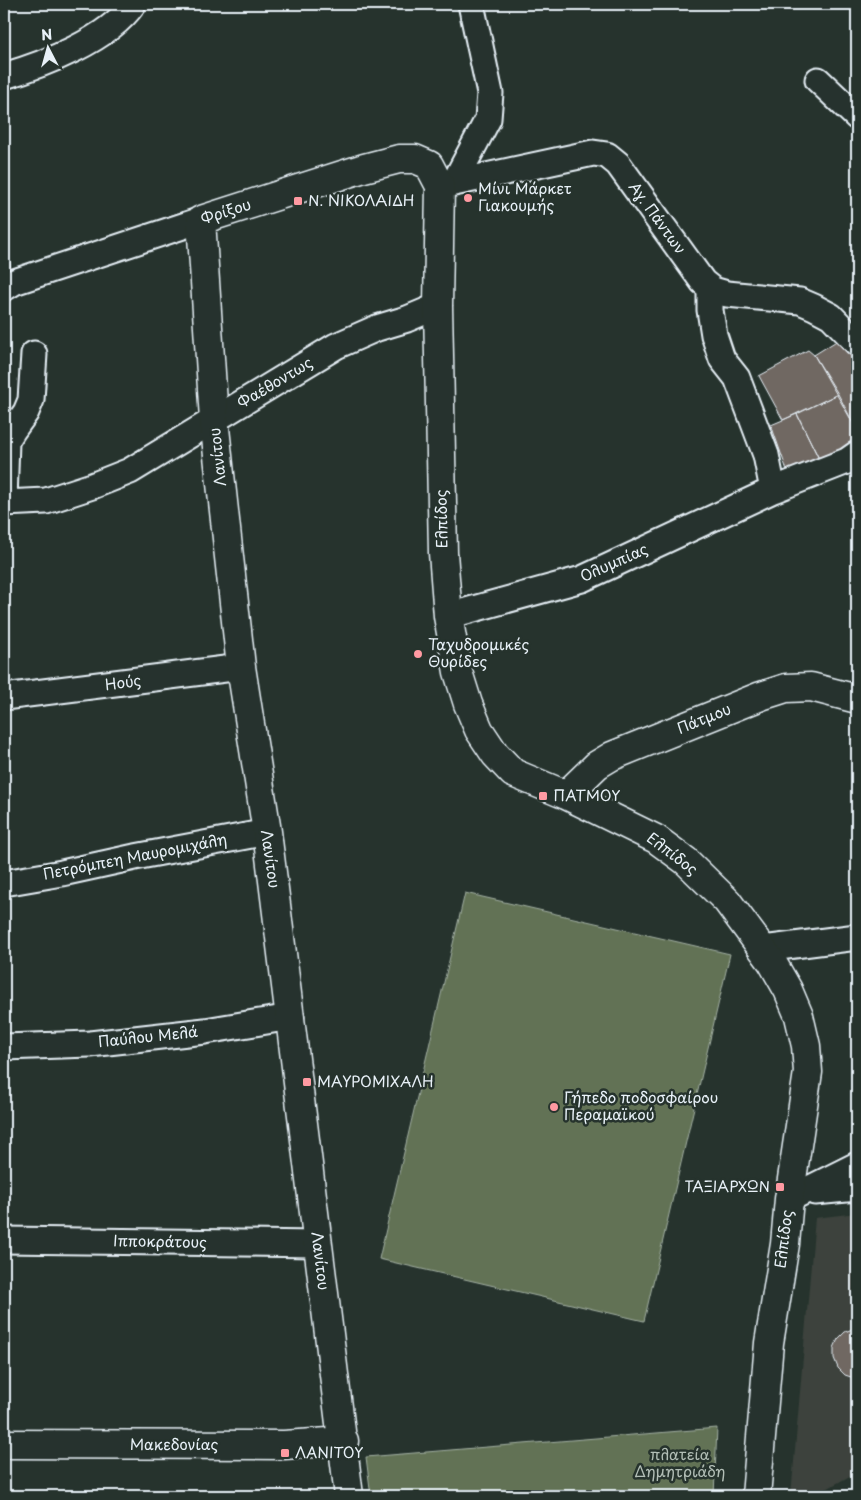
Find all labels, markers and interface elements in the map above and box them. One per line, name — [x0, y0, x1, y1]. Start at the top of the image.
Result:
north arrow — [22, 22, 72, 72]
text: N — [40, 24, 53, 46]
place label: Μίνι Μάρκετ Γιακουμής — [478, 176, 572, 216]
street label: Αγ. Πάντων — [624, 176, 692, 258]
place label: Ν. ΝΙΚΟΛΑΙΔΗ — [308, 188, 415, 211]
street label: Φρίξου — [197, 192, 254, 230]
marker: Μίνι Μάρκετ Γιακουμής — [462, 192, 474, 204]
marker: Ν. ΝΙΚΟΛΑΙΔΗ — [292, 195, 304, 207]
street label: Φαέθοντως — [232, 350, 316, 413]
street label: Λανίτου — [202, 427, 231, 488]
street label: Ελπίδος — [428, 489, 453, 549]
street label: Ολυμπίας — [576, 536, 651, 587]
place label: Ταχυδρομικές Θυρίδες — [428, 632, 529, 672]
marker: Ταχυδρομικές Θυρίδες — [412, 648, 424, 660]
street label: Ηούς — [103, 668, 143, 695]
street label: Πάτμου — [673, 696, 734, 739]
place label: ΠΑΤΜΟΥ — [553, 783, 620, 806]
marker: ΠΑΤΜΟΥ — [537, 790, 549, 802]
street label: Πετρόμπεη Μαυρομιχάλη — [41, 826, 229, 885]
street label: Ελπίδος — [643, 826, 703, 880]
street label: Λανίτου — [256, 828, 287, 889]
street label: Παύλου Μελά — [97, 1019, 199, 1052]
place label: ΜΑΥΡΟΜΙΧΑΛΗ — [317, 1069, 434, 1092]
marker: ΜΑΥΡΟΜΙΧΑΛΗ — [301, 1076, 313, 1088]
place label: Γήπεδο ποδοσφαίρου Περαμαϊκού — [564, 1085, 718, 1125]
marker: Γήπεδο ποδοσφαίρου Περαμαϊκού — [548, 1101, 560, 1113]
place label: ΤΑΞΙΑΡΧΩΝ — [684, 1174, 770, 1197]
marker: ΤΑΞΙΑΡΧΩΝ — [774, 1181, 786, 1193]
street label: Ελπίδος — [768, 1208, 798, 1269]
street label: Ιπποκράτους — [113, 1228, 207, 1253]
street label: Λανίτου — [306, 1230, 336, 1291]
street label: Μακεδονίας — [130, 1432, 218, 1455]
place label: ΛΑΝΙΤΟΥ — [295, 1440, 363, 1463]
park label: πλατεία Δημητριάδη — [635, 1442, 726, 1482]
marker: ΛΑΝΙΤΟΥ — [279, 1447, 291, 1459]

